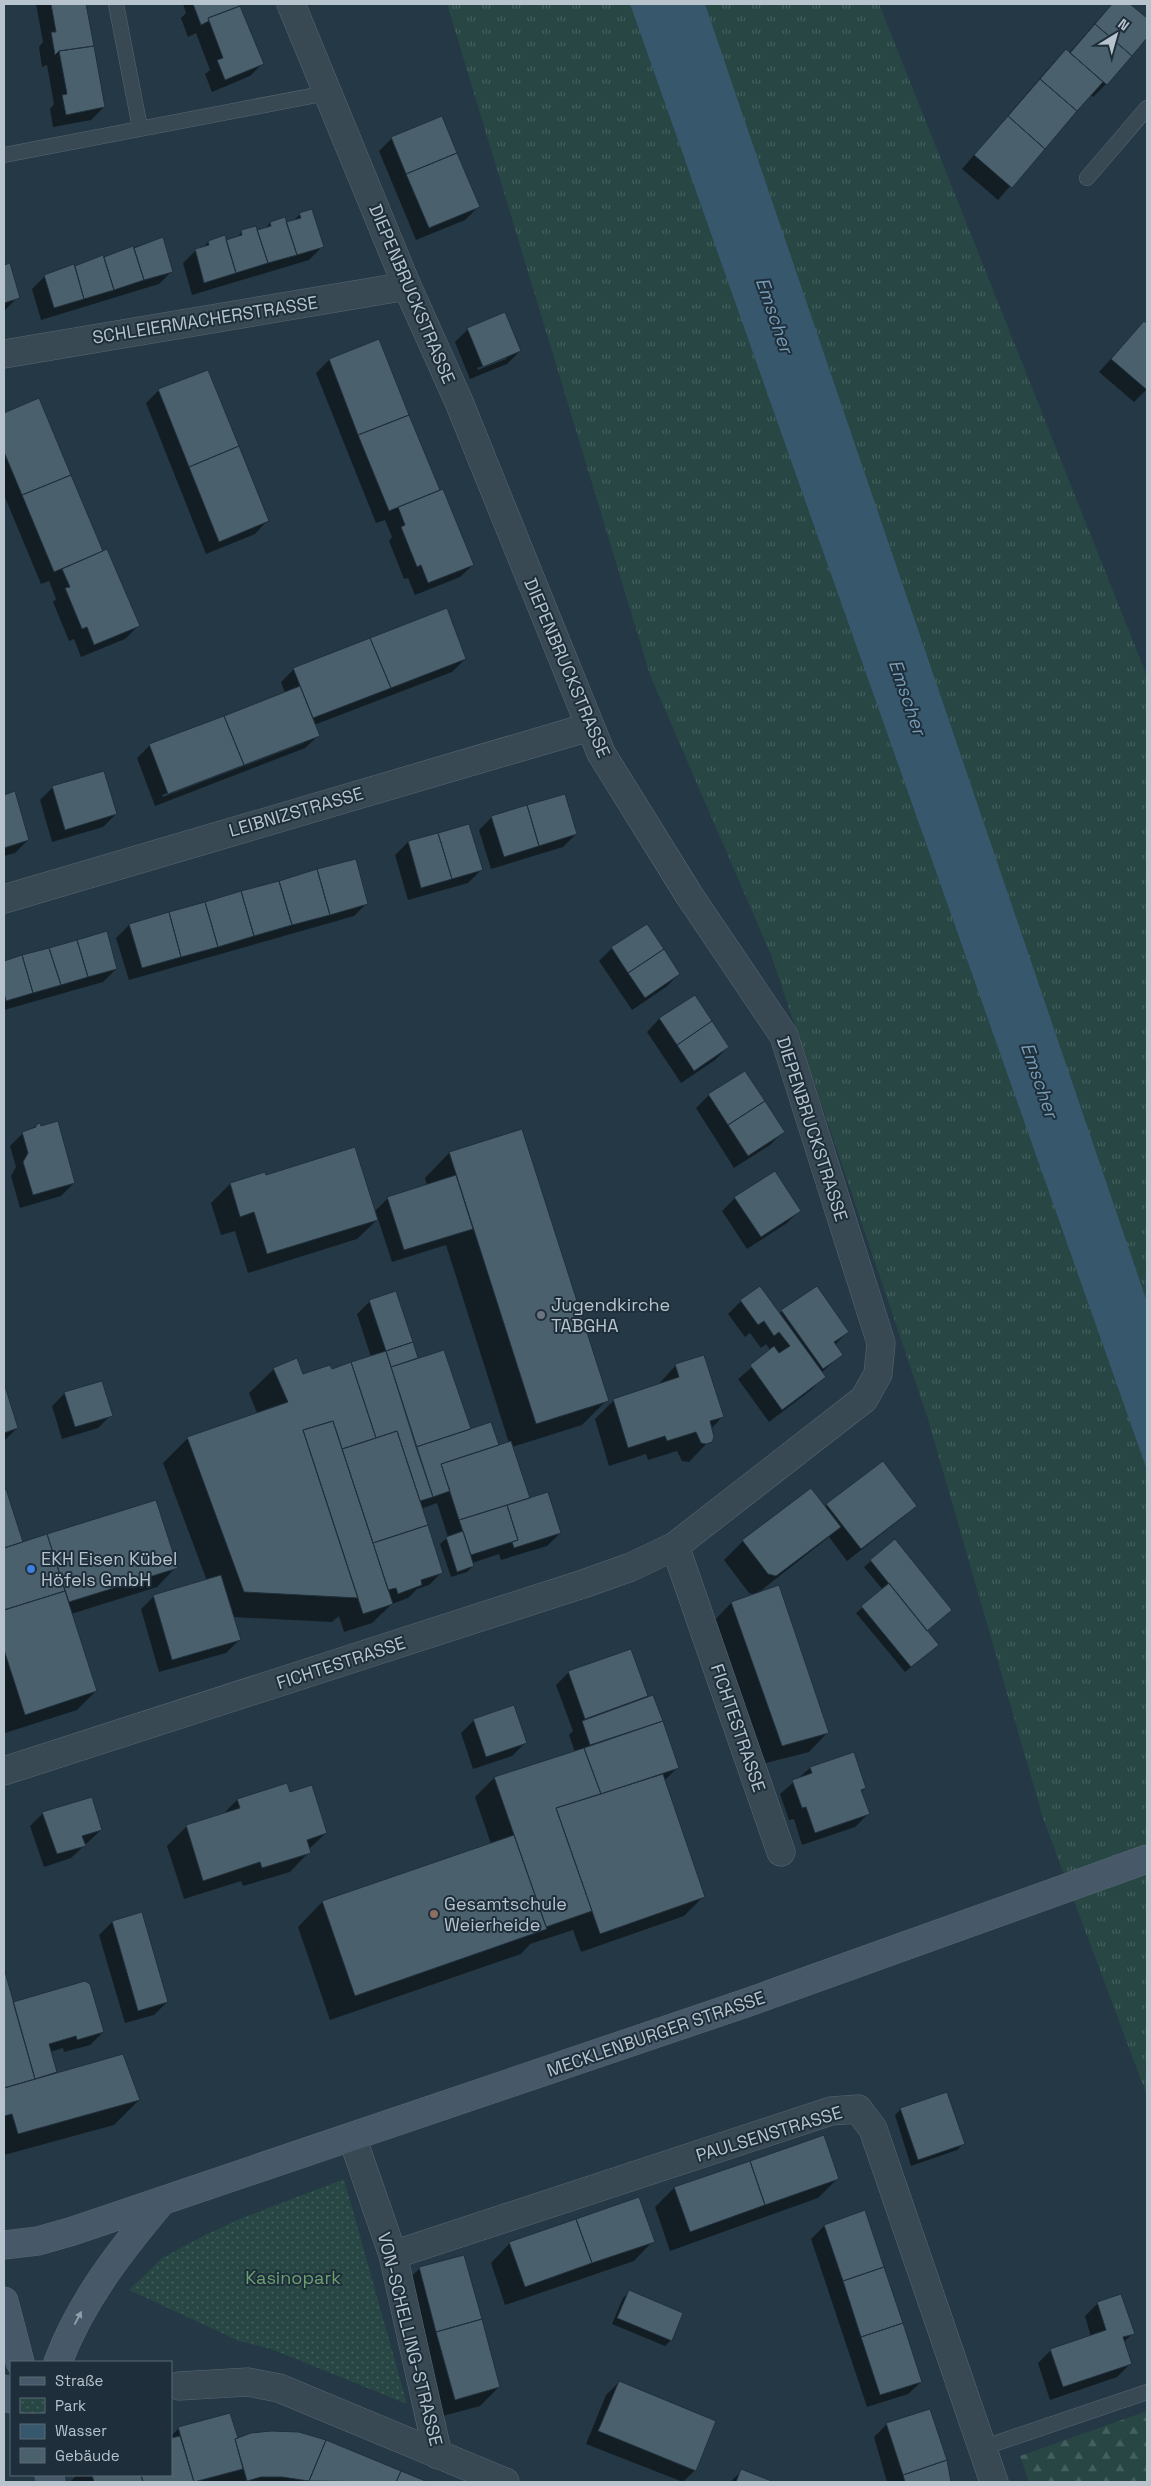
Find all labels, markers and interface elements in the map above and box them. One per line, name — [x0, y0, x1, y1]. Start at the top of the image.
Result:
north arrow — [1091, 10, 1141, 60]
text: N — [1115, 15, 1133, 35]
street label: DIEPENBRUCKSTRASSE — [364, 200, 461, 387]
water label: Emscher — [750, 274, 800, 358]
street label: SCHLEIERMACHERSTRASSE — [91, 290, 319, 349]
street label: DIEPENBRUCKSTRASSE — [519, 574, 616, 761]
water label: Emscher — [883, 656, 933, 740]
street label: LEIBNIZSTRASSE — [226, 781, 366, 842]
street label: DIEPENBRUCKSTRASSE — [772, 1034, 853, 1224]
water label: Emscher — [1015, 1039, 1065, 1123]
place label: Jugendkirche TABGHA — [551, 1293, 670, 1337]
marker: Jugendkirche TABGHA — [535, 1309, 547, 1321]
place label: EKH Eisen Kübel Höfels GmbH — [41, 1547, 177, 1591]
marker: EKH Eisen Kübel Höfels GmbH — [25, 1563, 37, 1575]
street label: FICHTESTRASSE — [274, 1631, 408, 1694]
street label: FICHTESTRASSE — [706, 1661, 771, 1795]
place label: Gesamtschule Weierheide — [444, 1892, 567, 1936]
marker: Gesamtschule Weierheide — [428, 1908, 440, 1920]
street label: MECKLENBURGER STRASSE — [544, 1985, 768, 2082]
street label: PAULSENSTRASSE — [693, 2100, 845, 2167]
street label: VON-SCHELLING-STRASSE — [373, 2230, 448, 2448]
park label: Kasinopark — [245, 2266, 341, 2289]
one-way arrow — [73, 2311, 82, 2324]
legend — [10, 2361, 172, 2476]
text: Straße — [55, 2371, 104, 2390]
text: Park — [55, 2396, 86, 2415]
text: Wasser — [55, 2421, 107, 2440]
text: Gebäude — [55, 2446, 120, 2465]

